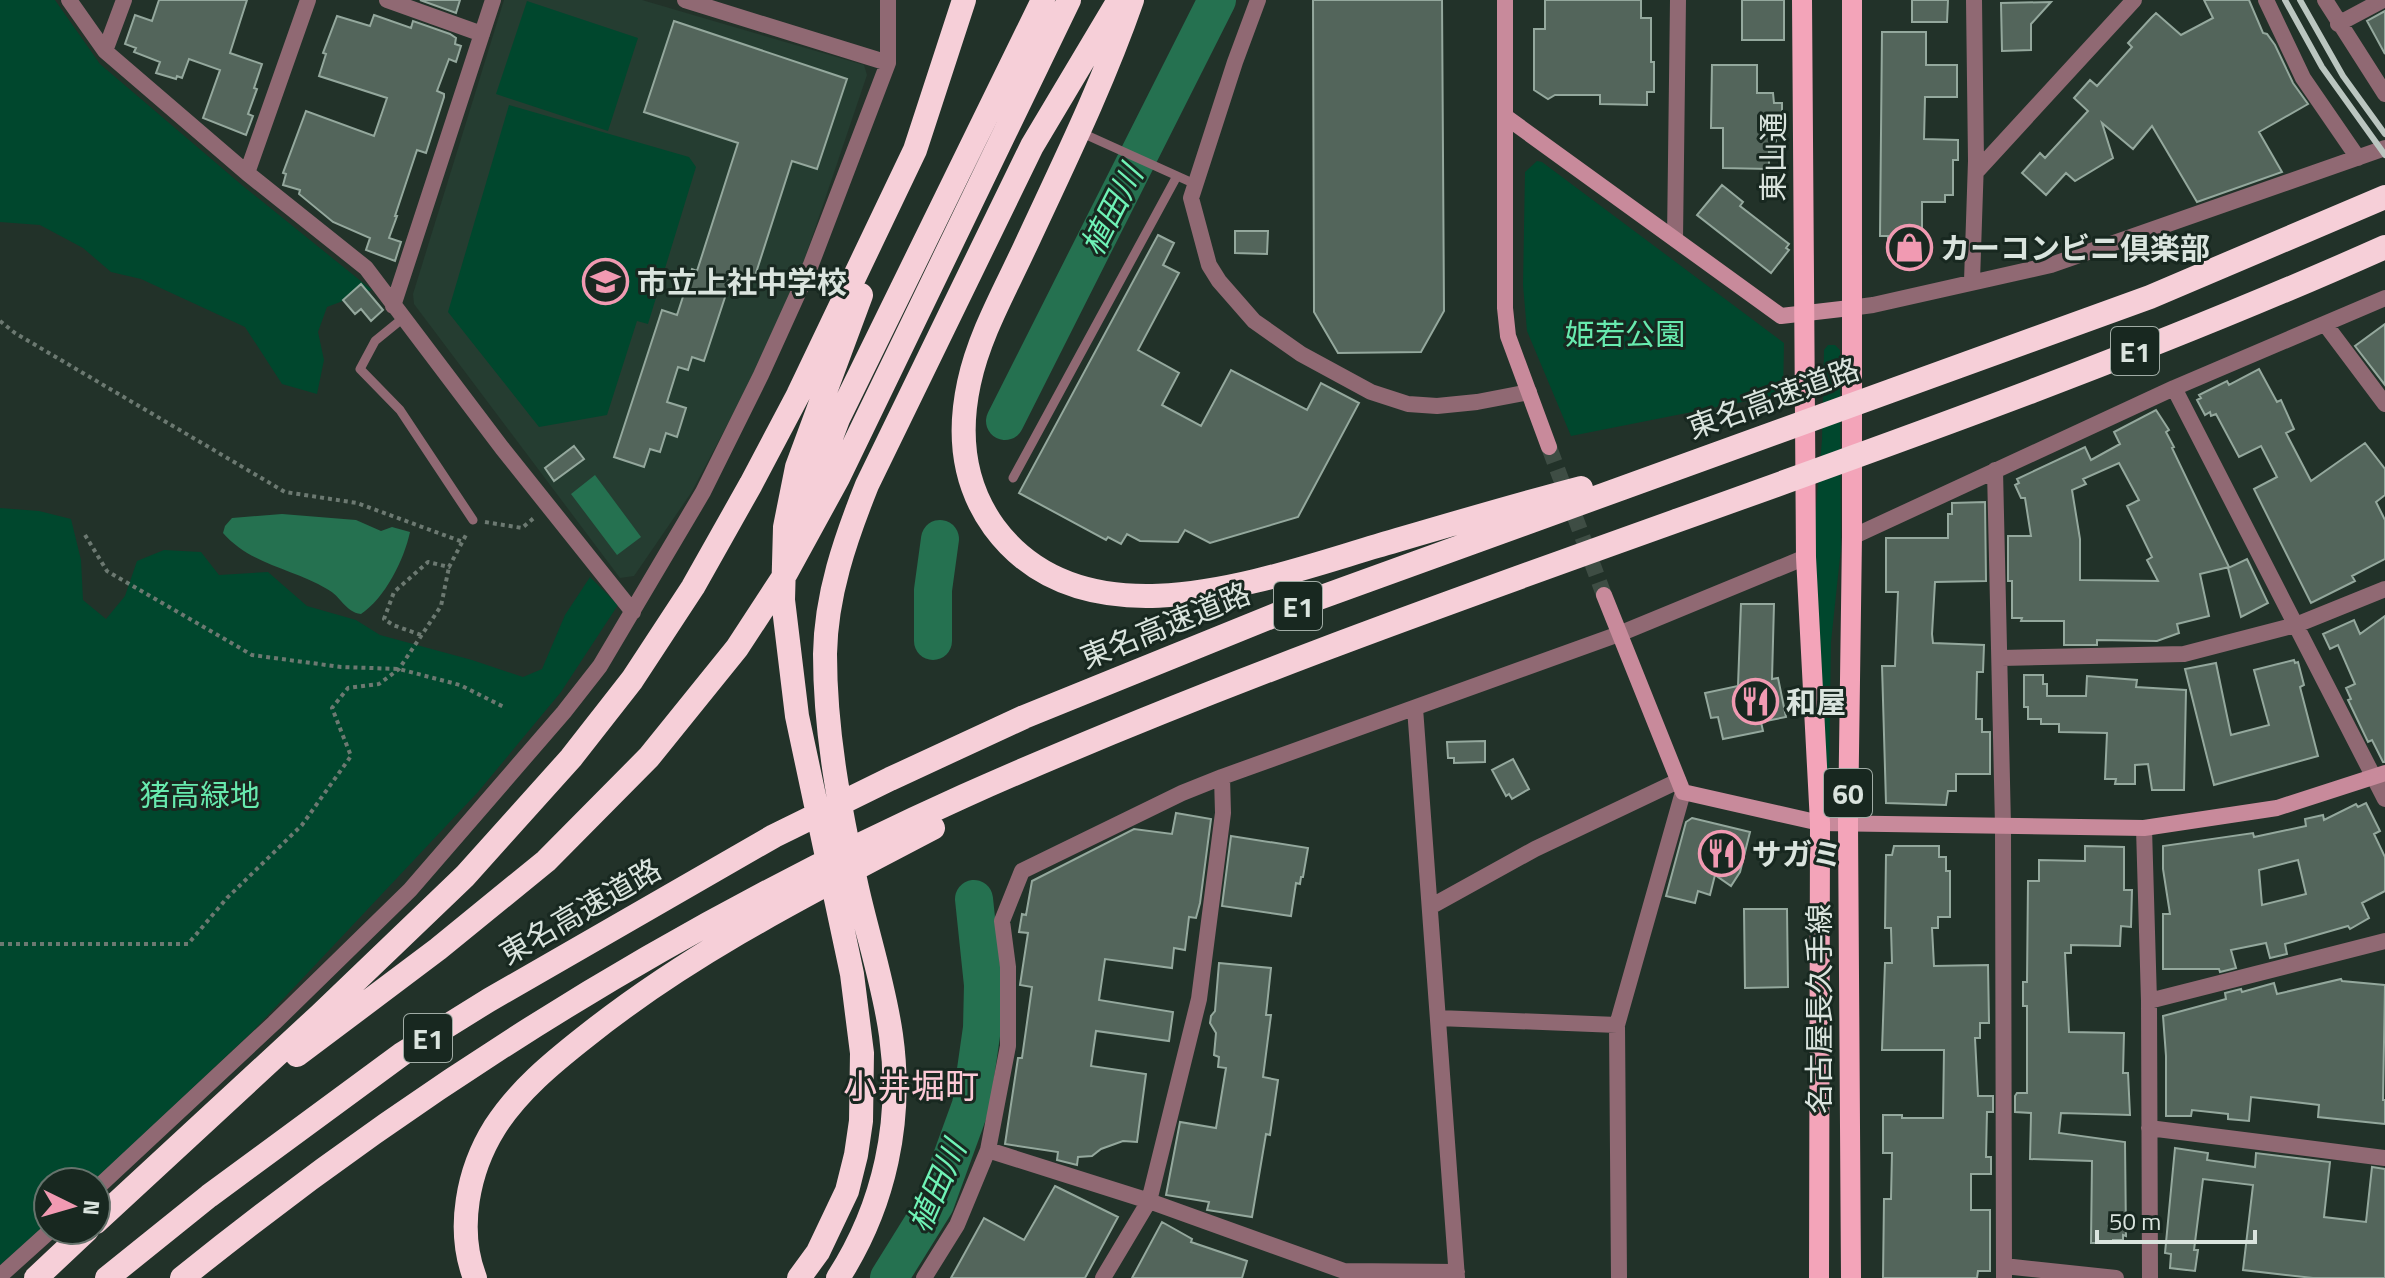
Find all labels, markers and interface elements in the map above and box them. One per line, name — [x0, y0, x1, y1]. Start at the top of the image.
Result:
street label: 東山通 — [1750, 112, 1796, 202]
water label: 植田川 — [1068, 154, 1156, 264]
shop icon: カーコンビニ倶楽部 — [1885, 224, 1933, 272]
place label: カーコンビニ倶楽部 — [1940, 225, 2210, 271]
school or university icon: 市立上社中学校 — [582, 258, 630, 306]
place label: 市立上社中学校 — [637, 259, 847, 305]
park label: 姫若公園 — [1565, 311, 1685, 357]
road number: E1 — [2111, 327, 2159, 375]
street label: 東名高速道路 — [1681, 346, 1865, 450]
street label: 東名高速道路 — [1073, 570, 1257, 680]
road number: E1 — [1274, 582, 1322, 630]
restaurant icon: 和屋 — [1731, 678, 1779, 726]
place label: 和屋 — [1786, 679, 1846, 725]
road number: 60 — [1824, 769, 1872, 817]
park label: 猪高緑地 — [140, 772, 260, 818]
restaurant icon: サガミ — [1697, 830, 1745, 878]
place label: サガミ — [1752, 831, 1842, 877]
street label: 東名高速道路 — [491, 846, 669, 976]
street label: 名古屋長久手線 — [1796, 904, 1842, 1114]
road number: E1 — [404, 1014, 452, 1062]
district label: 小井堀町 — [843, 1059, 979, 1111]
water label: 植田川 — [895, 1130, 979, 1240]
north arrow — [32, 1166, 112, 1246]
scale bar — [2097, 1194, 2255, 1244]
text: N — [74, 1199, 110, 1217]
text: 50 m — [2109, 1203, 2161, 1239]

